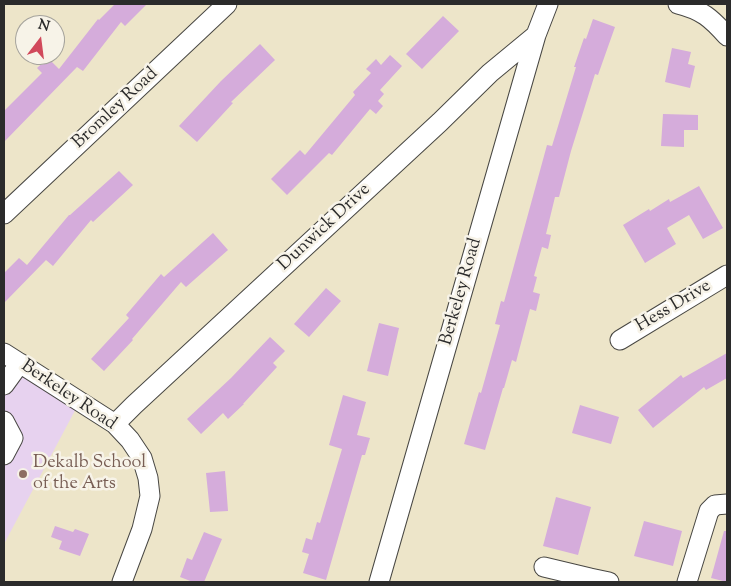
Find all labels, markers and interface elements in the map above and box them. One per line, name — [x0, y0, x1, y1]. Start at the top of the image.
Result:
north arrow — [15, 15, 65, 65]
text: N — [36, 15, 52, 38]
street label: Bromley Road — [69, 64, 163, 154]
street label: Dunwick Drive — [274, 180, 376, 276]
street label: Berkeley Road — [436, 236, 488, 348]
street label: Hess Drive — [632, 276, 716, 338]
street label: Berkeley Road — [16, 356, 120, 436]
place label: Dekalb School of the Arts — [33, 453, 146, 496]
marker: Dekalb School of the Arts — [17, 468, 29, 480]

